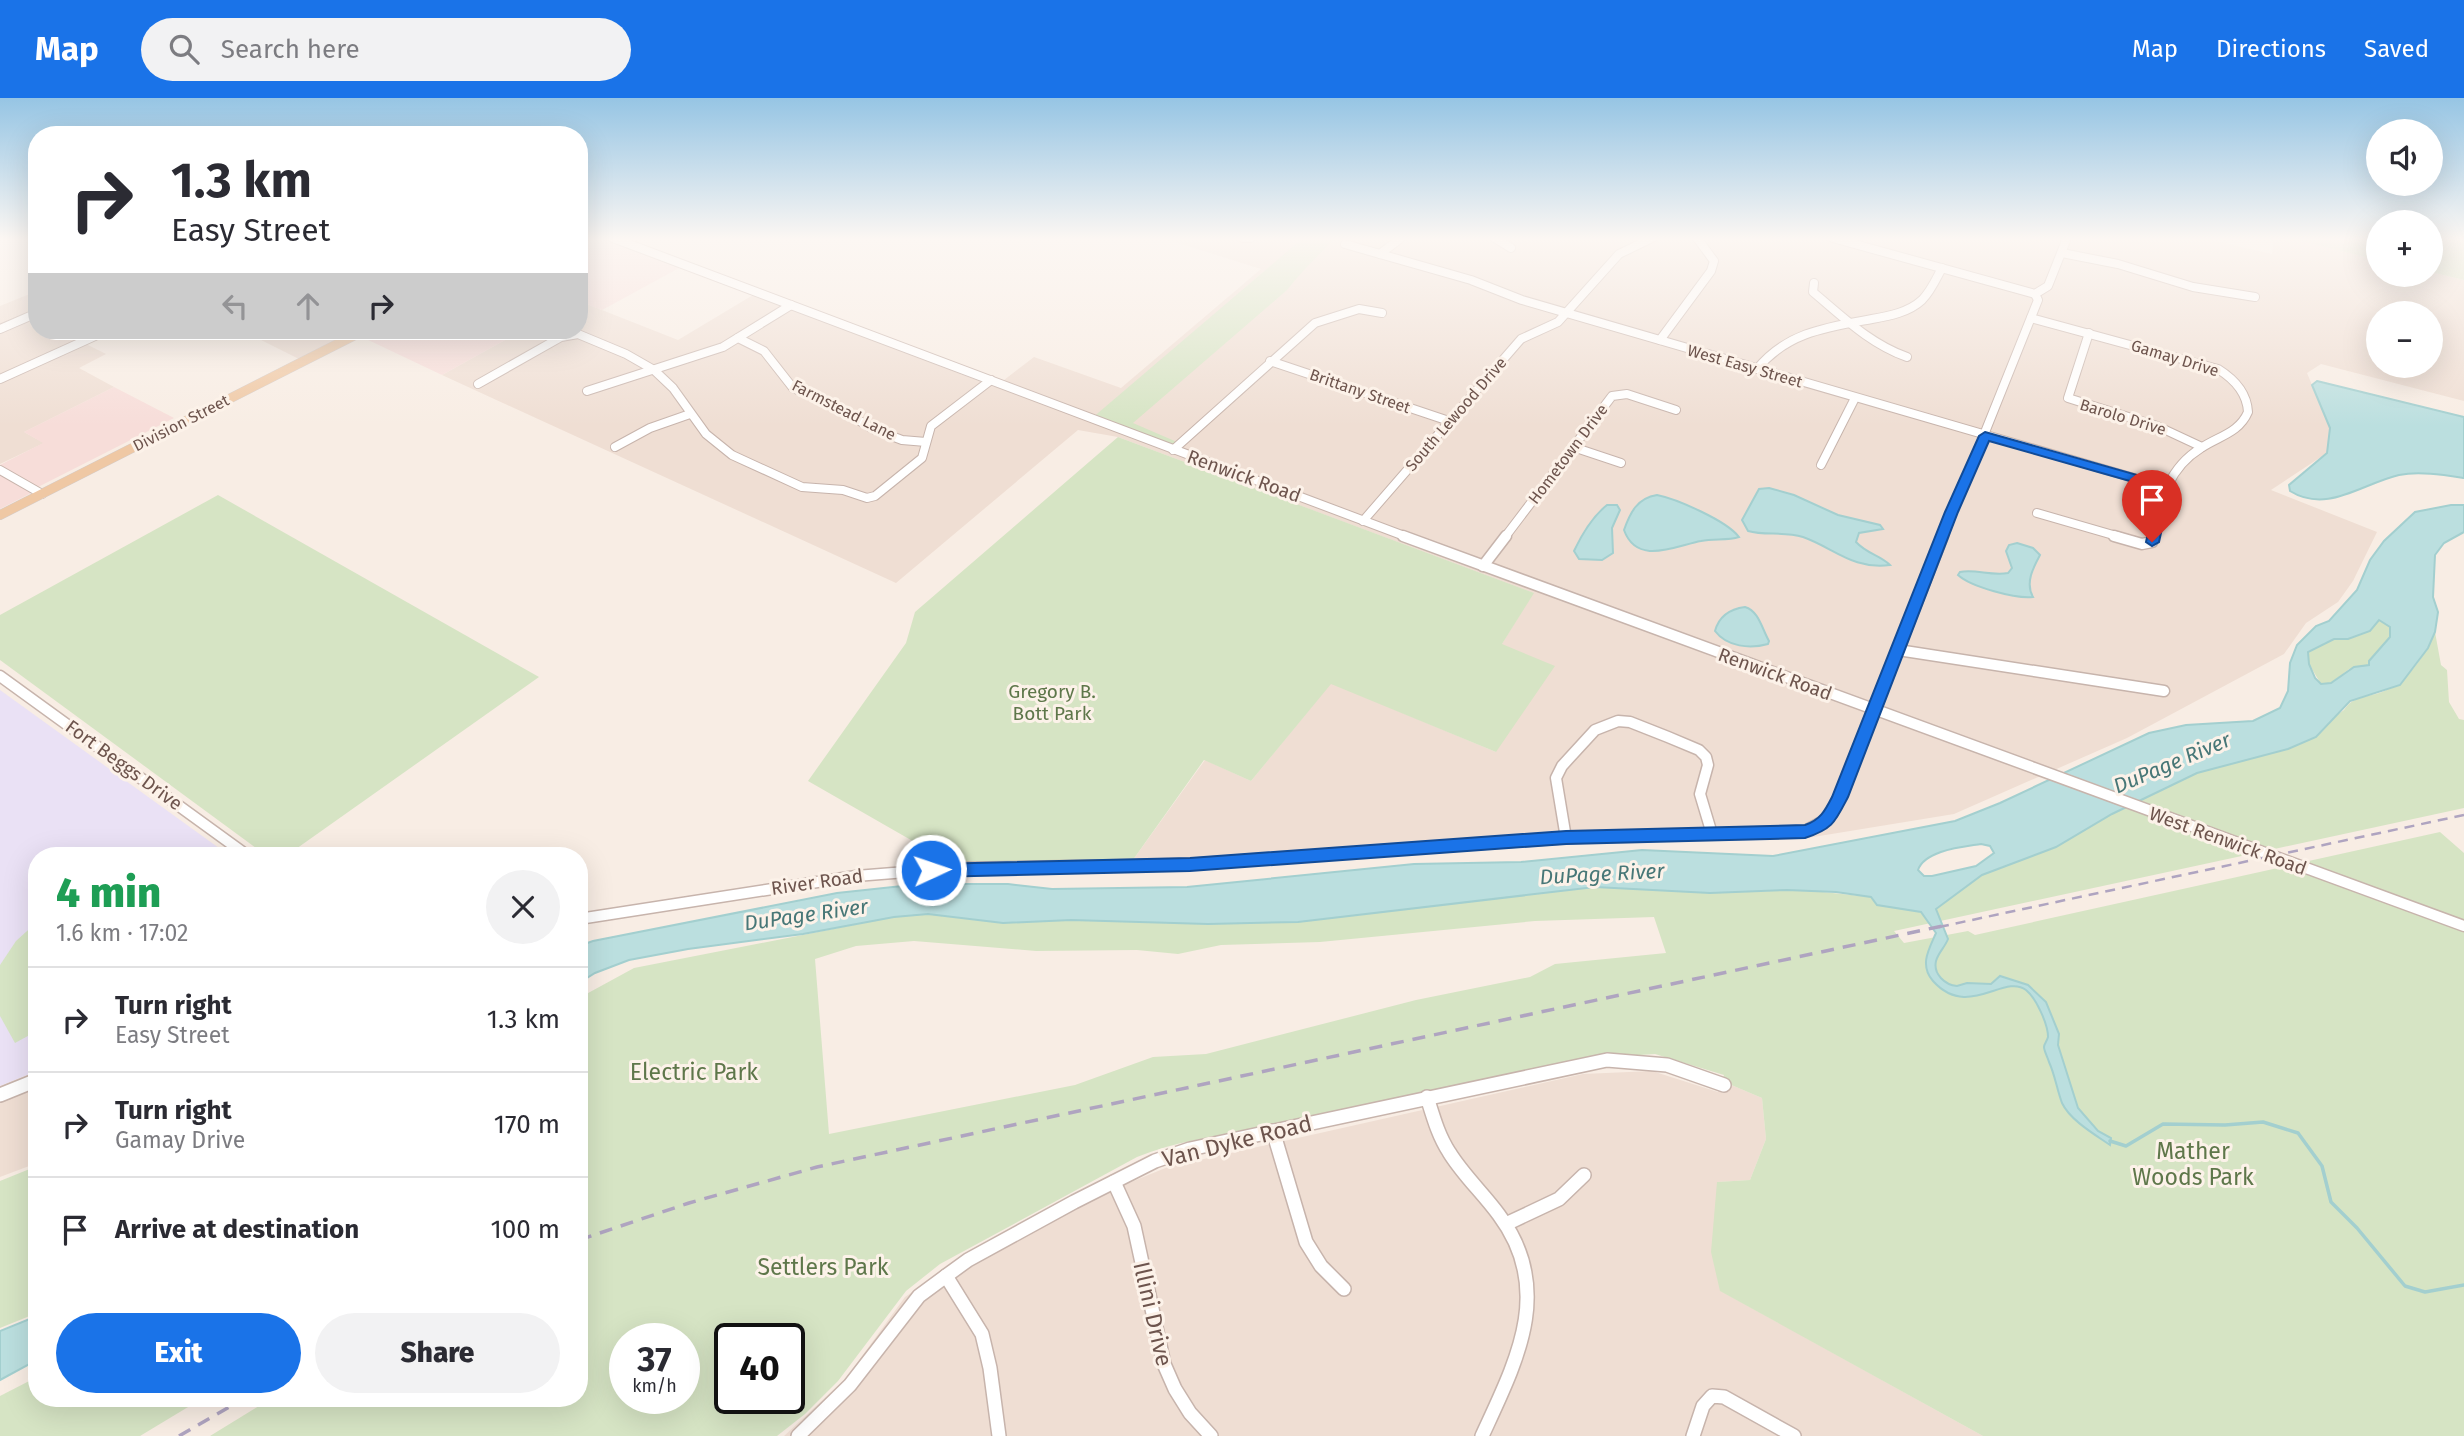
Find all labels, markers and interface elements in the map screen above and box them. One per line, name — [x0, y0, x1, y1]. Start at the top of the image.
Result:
search box — [141, 18, 631, 81]
text: Map — [35, 29, 99, 69]
icon: search — [165, 30, 203, 68]
text: Search here — [221, 34, 360, 65]
text: Map — [2132, 35, 2178, 63]
text: Directions — [2216, 35, 2326, 63]
text: Saved — [2364, 35, 2429, 63]
map controls — [2366, 119, 2443, 378]
button: sound — [2366, 119, 2443, 196]
text: 1.3 km — [171, 151, 312, 210]
icon: right — [56, 154, 147, 245]
button: + — [2366, 210, 2443, 287]
text: Easy Street — [171, 211, 330, 249]
icon: left — [216, 287, 254, 325]
icon: ahead — [289, 287, 327, 325]
icon: right — [362, 287, 400, 325]
button: − — [2366, 301, 2443, 378]
street label: Gamay Drive — [2129, 336, 2221, 380]
street label: West Easy Street — [1685, 340, 1805, 392]
street label: South Lewood Drive — [1401, 353, 1511, 475]
street label: Brittany Street — [1307, 365, 1413, 417]
street label: Farmstead Lane — [789, 376, 899, 444]
street label: Division Street — [130, 390, 233, 455]
street label: Barolo Drive — [2078, 395, 2168, 439]
street label: Hometown Drive — [1524, 400, 1612, 508]
street label: Renwick Road — [1184, 445, 1304, 507]
pin — [2122, 470, 2182, 542]
icon: arrive — [2133, 481, 2171, 519]
street label: Renwick Road — [1715, 643, 1835, 705]
park label: Gregory B. Bott Park — [1008, 680, 1096, 725]
street label: Fort Beggs Drive — [61, 715, 187, 815]
water label: DuPage River — [2109, 726, 2235, 799]
street label: West Renwick Road — [2146, 802, 2310, 880]
position arrow — [894, 833, 968, 907]
water label: DuPage River — [1539, 858, 1666, 890]
street label: River Road — [770, 864, 864, 900]
text: 4 min — [56, 868, 161, 918]
button: close — [486, 870, 560, 944]
water label: DuPage River — [742, 893, 871, 937]
text: 1.6 km · 17:02 — [56, 919, 188, 947]
text: Turn right — [115, 990, 232, 1021]
icon: right — [56, 1001, 94, 1039]
text: 1.3 km — [487, 1004, 560, 1035]
text: Easy Street — [115, 1021, 229, 1049]
park label: Electric Park — [630, 1058, 758, 1086]
text: Turn right — [115, 1095, 232, 1126]
icon: right — [56, 1106, 94, 1144]
text: 170 m — [494, 1109, 560, 1140]
street label: Van Dyke Road — [1159, 1109, 1315, 1173]
text: Gamay Drive — [115, 1126, 245, 1154]
park label: Mather Woods Park — [2132, 1137, 2254, 1191]
icon: arrive — [56, 1211, 94, 1249]
text: Arrive at destination — [115, 1214, 359, 1245]
text: 100 m — [491, 1214, 560, 1245]
park label: Settlers Park — [757, 1253, 889, 1281]
street label: Illini Drive — [1127, 1259, 1179, 1369]
button: Exit — [56, 1313, 301, 1393]
button: Share — [315, 1313, 560, 1393]
speed limit sign: 40 — [714, 1323, 805, 1414]
text: 37 — [637, 1338, 672, 1380]
text: km/h — [632, 1375, 677, 1397]

